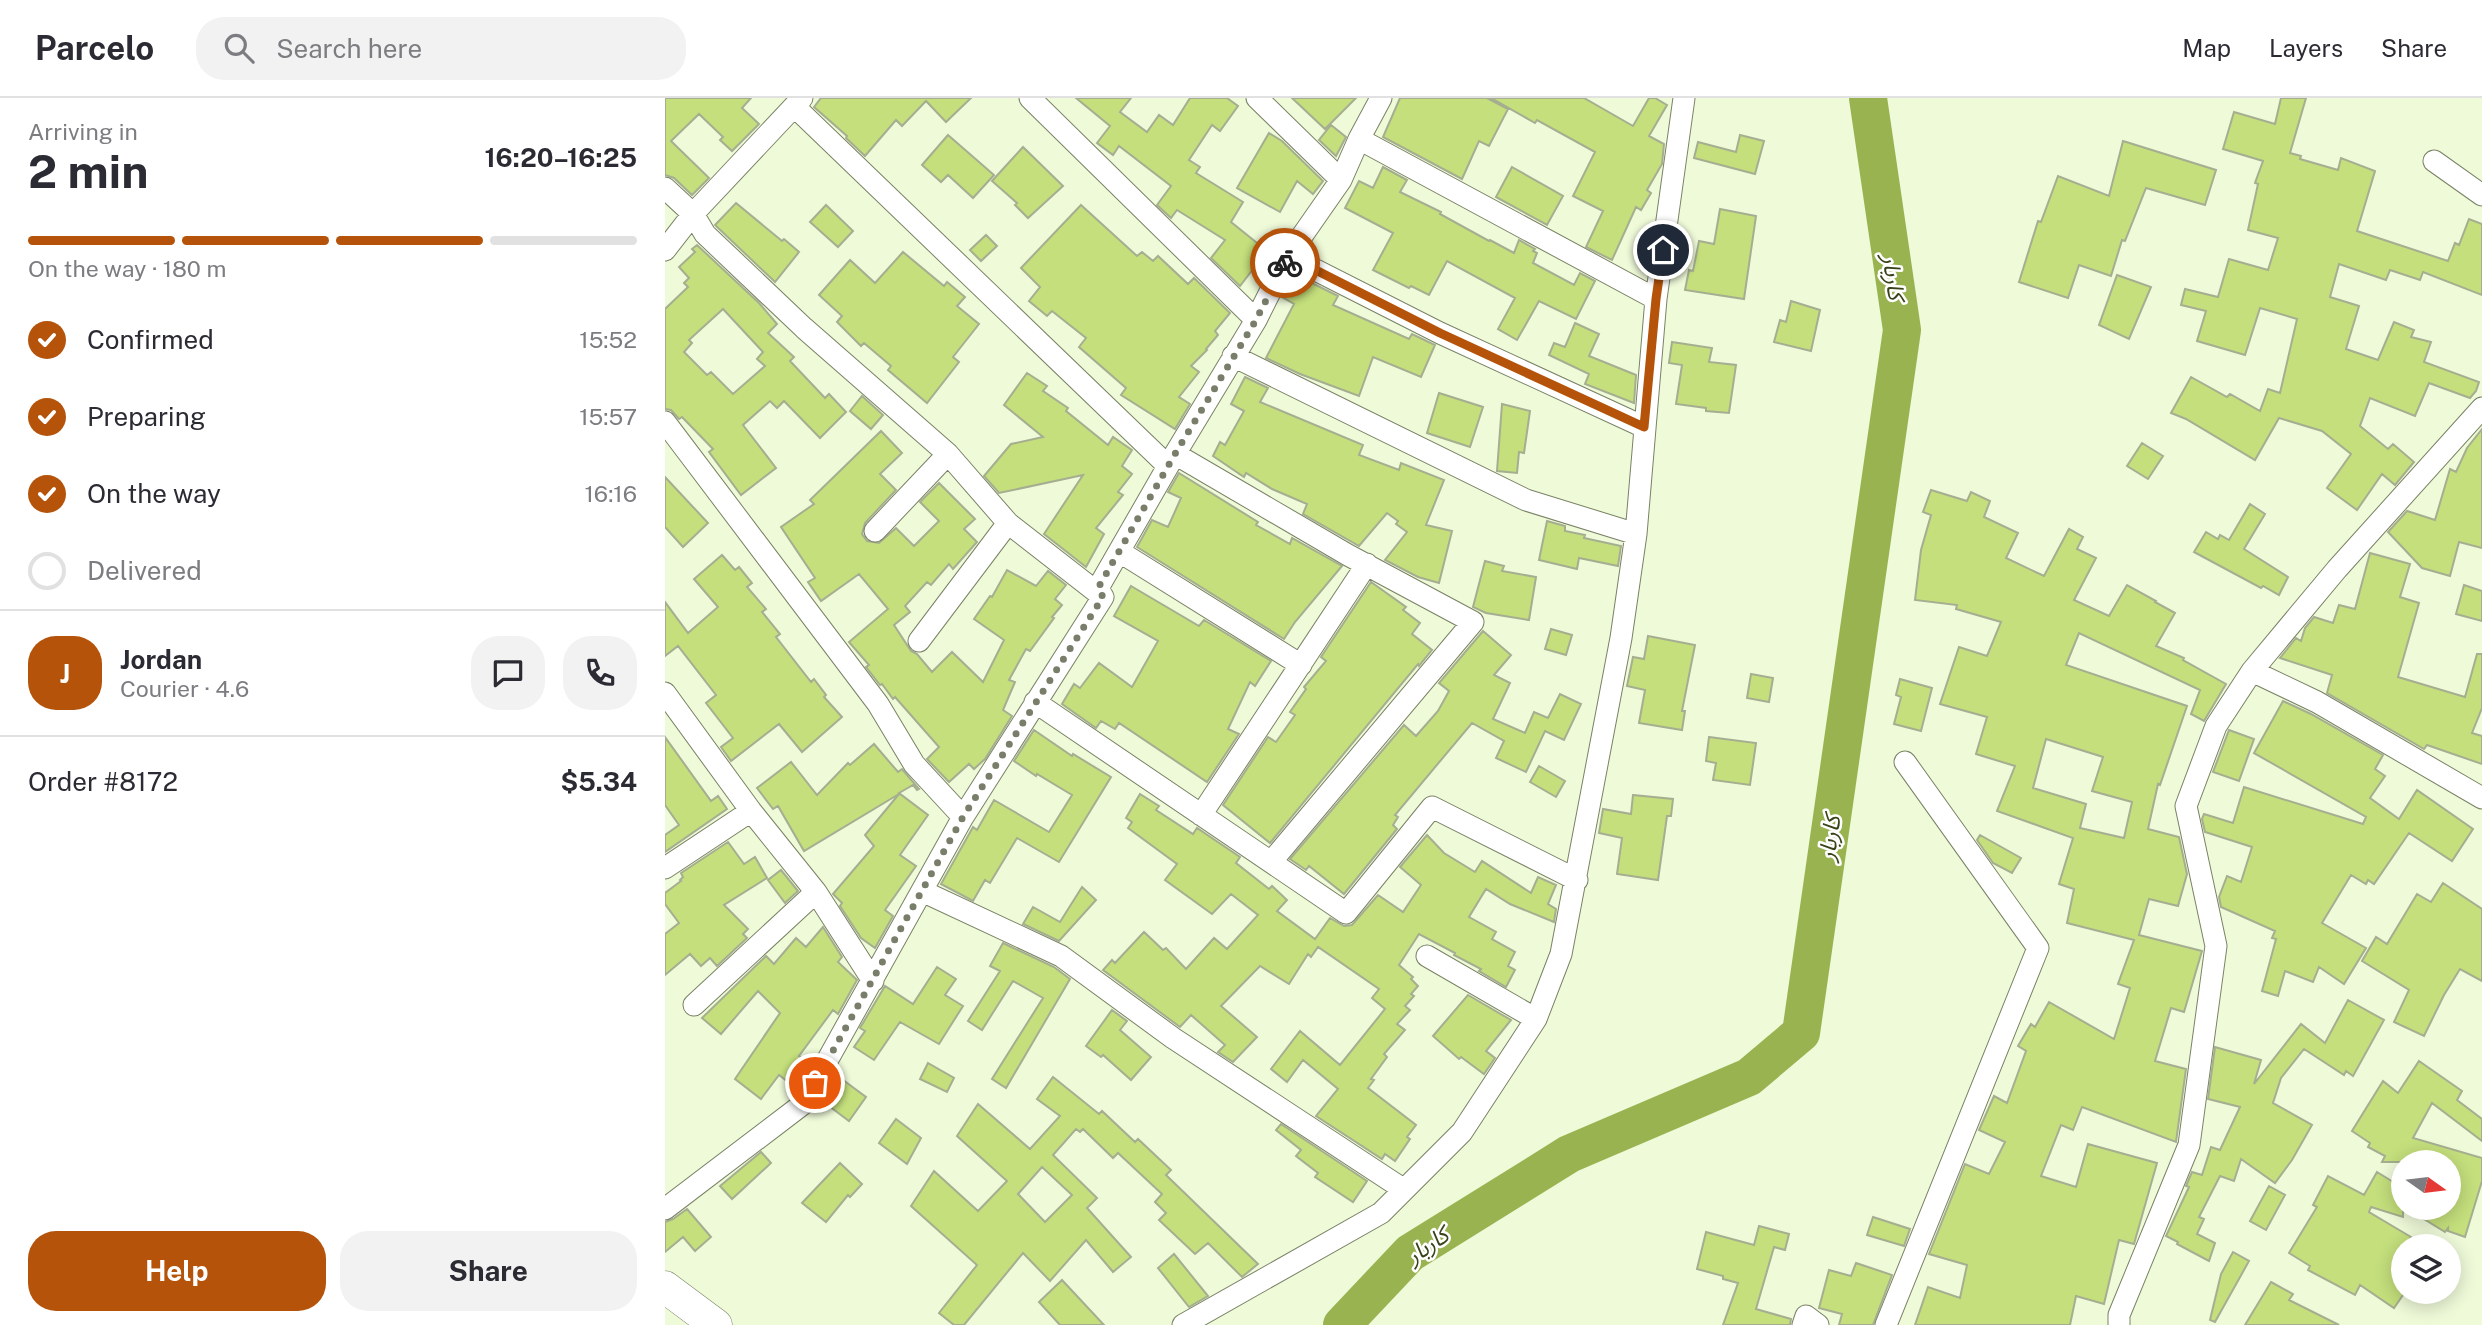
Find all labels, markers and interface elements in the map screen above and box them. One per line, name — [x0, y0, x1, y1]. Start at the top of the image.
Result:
search box — [196, 17, 686, 80]
text: Parcelo — [35, 29, 154, 67]
icon: search — [220, 29, 258, 67]
text: Search here — [276, 33, 422, 64]
text: Map — [2182, 34, 2231, 62]
text: Layers — [2269, 34, 2343, 62]
text: Share — [2381, 34, 2447, 62]
text: Arriving in — [28, 118, 138, 145]
text: 16:20–16:25 — [484, 142, 637, 173]
text: 2 min — [28, 144, 148, 198]
pin — [1633, 220, 1693, 280]
courier — [1250, 228, 1320, 298]
icon: home — [1644, 231, 1682, 269]
icon: bike — [1266, 244, 1304, 282]
water label: کاربار — [1876, 251, 1911, 306]
text: On the way · 180 m — [28, 255, 226, 282]
icon: check — [28, 321, 66, 359]
text: Confirmed — [87, 324, 214, 355]
text: 15:52 — [579, 326, 637, 353]
icon: check — [28, 398, 66, 436]
text: Preparing — [87, 401, 206, 432]
text: 15:57 — [579, 403, 637, 430]
icon: check — [28, 475, 66, 513]
text: On the way — [87, 478, 221, 509]
text: 16:16 — [584, 480, 637, 507]
text: Delivered — [87, 555, 202, 586]
button: chat — [471, 636, 545, 710]
button: phone — [563, 636, 637, 710]
text: Jordan — [120, 644, 202, 675]
text: J — [60, 658, 70, 689]
text: Courier · 4.6 — [120, 675, 249, 702]
text: Order #8172 — [28, 766, 178, 797]
text: $5.34 — [560, 766, 637, 797]
water label: کاربار — [1812, 809, 1847, 864]
pin — [785, 1053, 845, 1113]
icon: bag — [796, 1064, 834, 1102]
north arrow — [2391, 1150, 2461, 1220]
map controls — [2391, 1150, 2461, 1304]
water label: کاربار — [1399, 1218, 1458, 1271]
button: Help — [28, 1231, 326, 1311]
button: Share — [340, 1231, 637, 1311]
button: layers — [2391, 1234, 2461, 1304]

